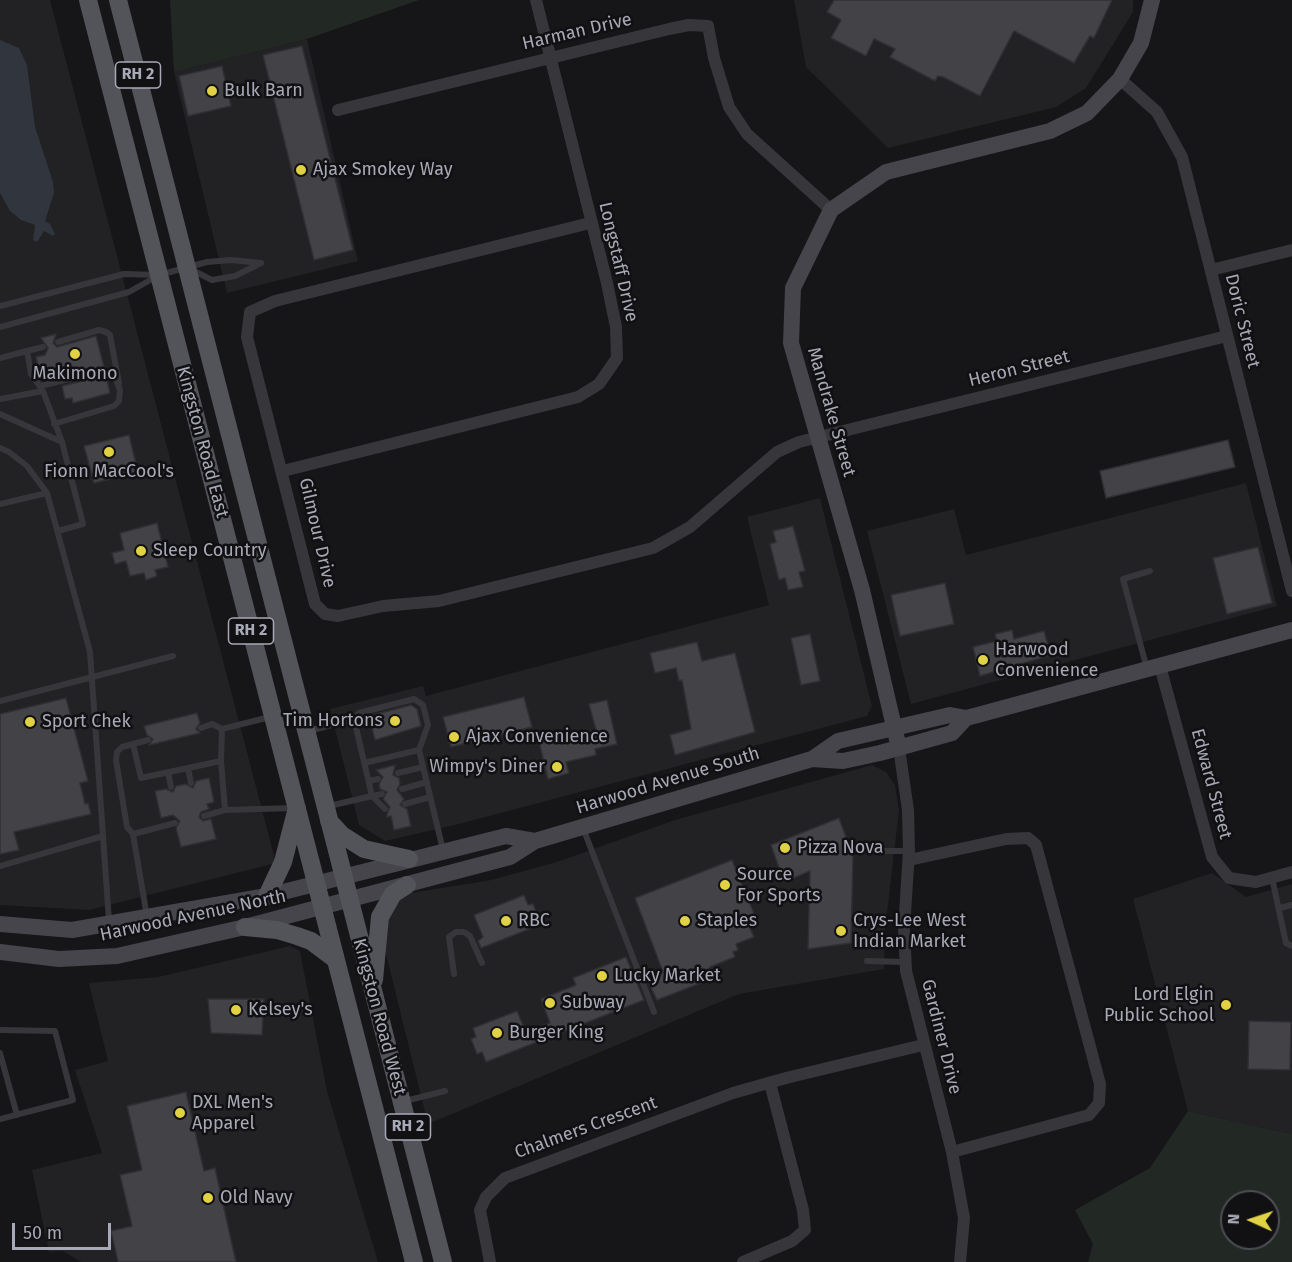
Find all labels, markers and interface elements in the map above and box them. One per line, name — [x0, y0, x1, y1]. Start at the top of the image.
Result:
street label: Harman Drive — [520, 9, 634, 55]
road number: RH 2 — [116, 62, 160, 88]
place label: Bulk Barn — [224, 80, 303, 102]
marker: Bulk Barn — [205, 84, 219, 98]
place label: Ajax Smokey Way — [313, 159, 453, 181]
marker: Ajax Smokey Way — [294, 163, 308, 177]
street label: Longstaff Drive — [594, 200, 642, 324]
street label: Doric Street — [1220, 272, 1264, 370]
street label: Mandrake Street — [802, 345, 860, 479]
street label: Heron Street — [966, 346, 1072, 392]
marker: Makimono — [68, 347, 82, 361]
place label: Makimono — [32, 363, 118, 385]
street label: Kingston Road East — [171, 364, 233, 520]
marker: Fionn MacCool's — [102, 445, 116, 459]
place label: Fionn MacCool's — [44, 461, 174, 483]
street label: Gilmour Drive — [294, 476, 340, 590]
place label: Sleep Country — [153, 540, 267, 562]
marker: Sleep Country — [134, 544, 148, 558]
road number: RH 2 — [228, 618, 274, 644]
place label: Harwood Convenience — [995, 639, 1098, 682]
marker: Harwood Convenience — [976, 653, 990, 667]
place label: Tim Hortons — [283, 710, 383, 732]
place label: Sport Chek — [42, 711, 131, 733]
marker: Tim Hortons — [388, 714, 402, 728]
marker: Sport Chek — [23, 715, 37, 729]
place label: Ajax Convenience — [466, 726, 608, 748]
street label: Edward Street — [1186, 726, 1236, 842]
marker: Ajax Convenience — [447, 730, 461, 744]
street label: Harwood Avenue South — [574, 743, 762, 819]
place label: Wimpy's Diner — [429, 756, 545, 778]
marker: Wimpy's Diner — [550, 760, 564, 774]
place label: Pizza Nova — [797, 837, 884, 859]
marker: Pizza Nova — [778, 841, 792, 855]
place label: Source For Sports — [737, 864, 820, 906]
marker: Source For Sports — [718, 878, 732, 892]
street label: Harwood Avenue North — [98, 886, 288, 946]
place label: RBC — [518, 910, 550, 932]
place label: Staples — [697, 910, 757, 932]
place label: Crys-Lee West Indian Market — [853, 910, 966, 952]
marker: RBC — [499, 914, 513, 928]
marker: Staples — [678, 914, 692, 928]
marker: Crys-Lee West Indian Market — [834, 924, 848, 938]
street label: Kingston Road West — [348, 936, 410, 1098]
place label: Lucky Market — [614, 965, 721, 987]
marker: Lucky Market — [595, 969, 609, 983]
street label: Gardiner Drive — [916, 977, 966, 1097]
place label: Lord Elgin Public School — [1104, 984, 1214, 1026]
place label: Subway — [562, 992, 624, 1014]
marker: Subway — [543, 996, 557, 1010]
marker: Lord Elgin Public School — [1219, 998, 1233, 1012]
place label: Kelsey's — [248, 999, 313, 1021]
marker: Kelsey's — [229, 1003, 243, 1017]
place label: Burger King — [509, 1022, 603, 1044]
marker: Burger King — [490, 1026, 504, 1040]
place label: DXL Men's Apparel — [192, 1092, 273, 1134]
street label: Chalmers Crescent — [512, 1092, 660, 1164]
marker: DXL Men's Apparel — [173, 1106, 187, 1120]
road number: RH 2 — [386, 1114, 430, 1140]
place label: Old Navy — [220, 1187, 293, 1209]
north arrow — [1220, 1190, 1280, 1250]
marker: Old Navy — [201, 1191, 215, 1205]
scale bar — [15, 1211, 114, 1249]
text: N — [1224, 1213, 1243, 1225]
text: 50 m — [23, 1222, 62, 1244]

